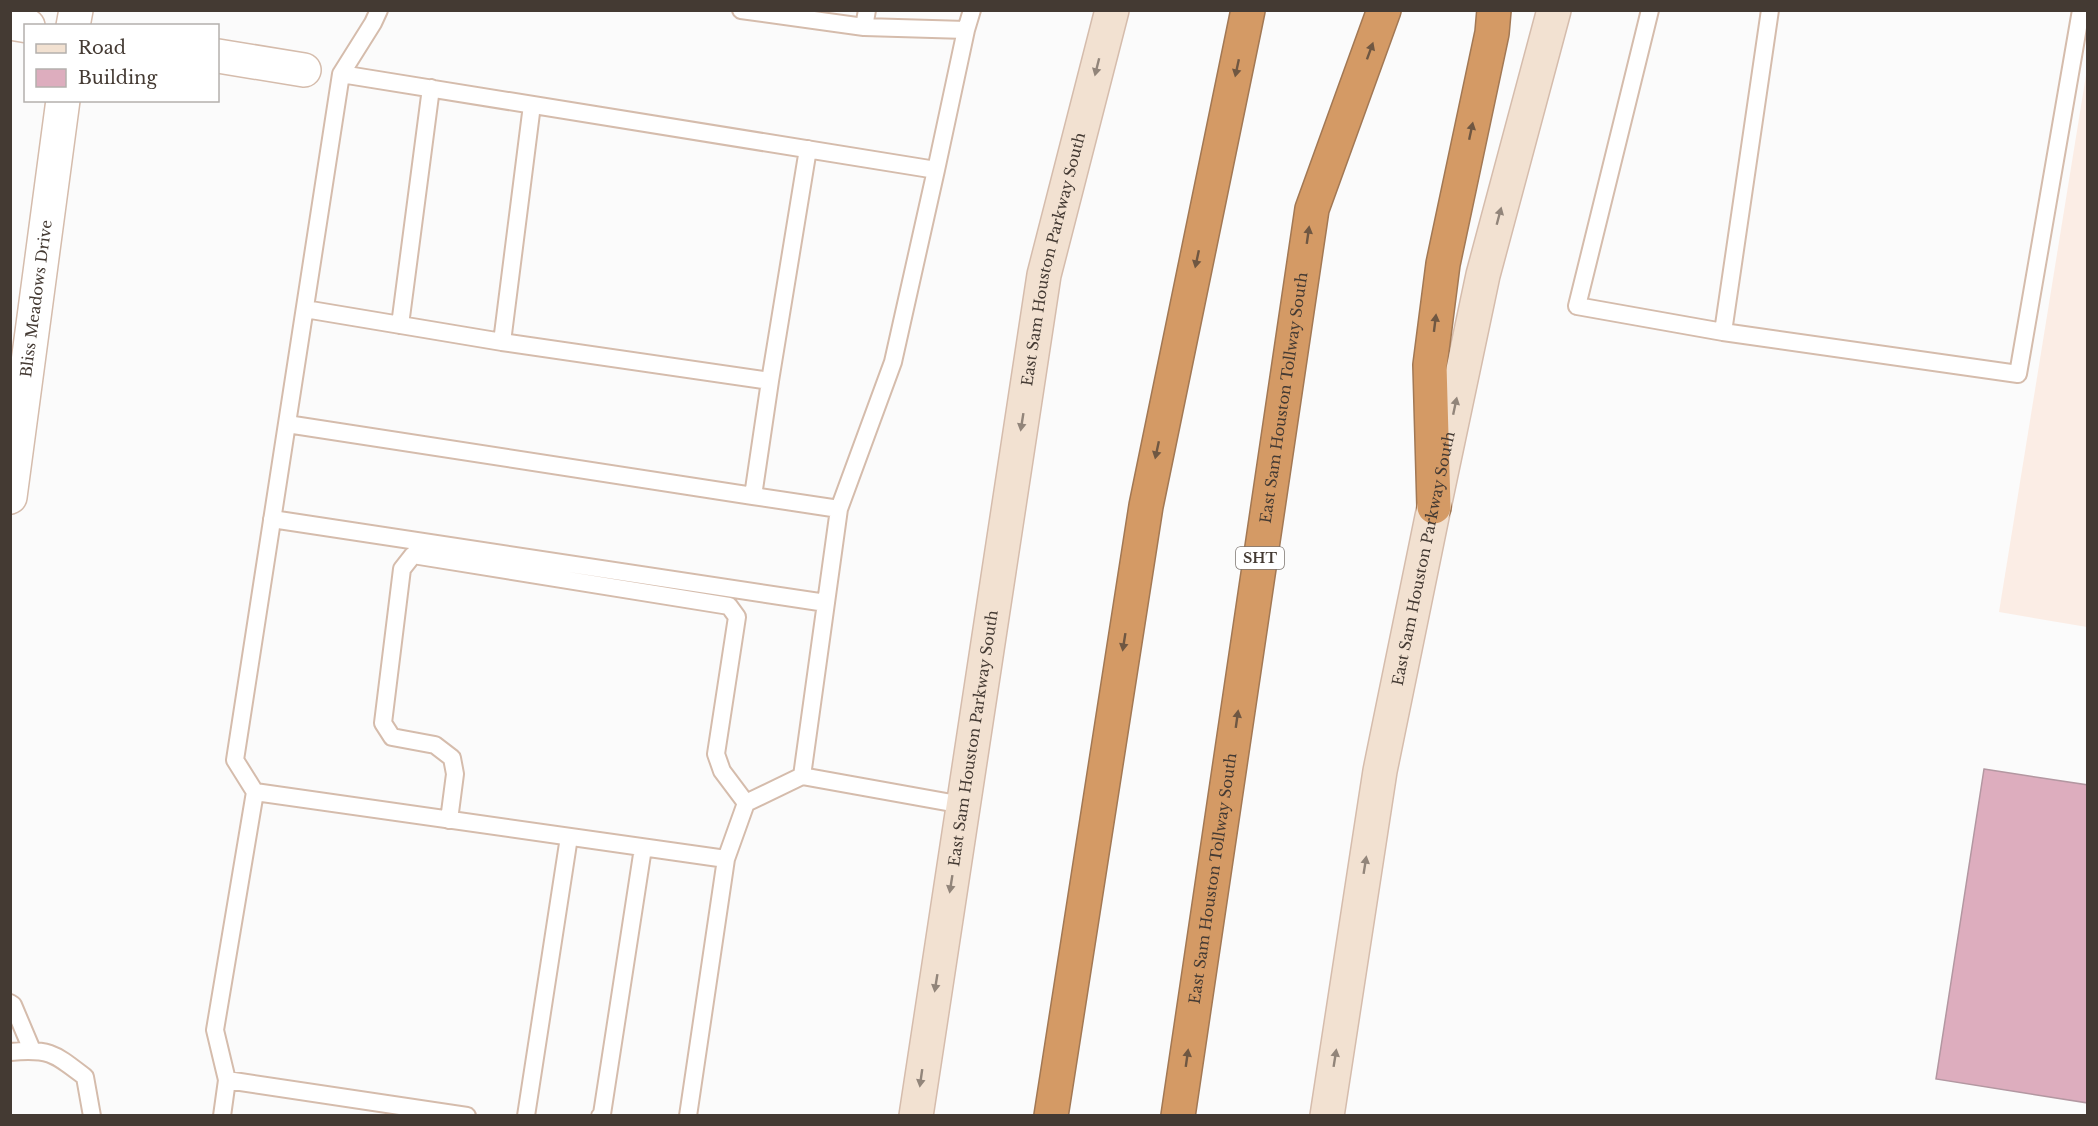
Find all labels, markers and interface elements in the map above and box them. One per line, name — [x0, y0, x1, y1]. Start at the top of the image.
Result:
legend — [24, 24, 219, 102]
text: Road — [78, 37, 126, 59]
one-way arrow — [1365, 42, 1375, 60]
one-way arrow — [1092, 58, 1102, 76]
one-way arrow — [1231, 58, 1241, 77]
text: Building — [78, 67, 157, 89]
one-way arrow — [1467, 121, 1476, 140]
street label: East Sam Houston Parkway South — [1017, 130, 1089, 387]
one-way arrow — [1495, 207, 1504, 225]
street label: Bliss Meadows Drive — [16, 219, 56, 379]
one-way arrow — [1303, 226, 1312, 245]
one-way arrow — [1192, 249, 1201, 268]
street label: East Sam Houston Tollway South — [1256, 271, 1312, 525]
one-way arrow — [1431, 313, 1440, 332]
one-way arrow — [1451, 396, 1460, 415]
one-way arrow — [1017, 412, 1026, 431]
street label: East Sam Houston Parkway South — [1388, 429, 1459, 687]
one-way arrow — [1152, 440, 1161, 459]
road number: SHT — [1236, 547, 1284, 569]
street label: East Sam Houston Parkway South — [944, 609, 1002, 868]
one-way arrow — [1120, 632, 1129, 651]
one-way arrow — [1232, 710, 1241, 729]
street label: East Sam Houston Tollway South — [1185, 752, 1241, 1005]
one-way arrow — [1361, 855, 1370, 874]
one-way arrow — [946, 875, 955, 894]
one-way arrow — [931, 974, 940, 993]
one-way arrow — [1182, 1048, 1191, 1067]
one-way arrow — [1331, 1048, 1340, 1067]
one-way arrow — [917, 1068, 926, 1087]

